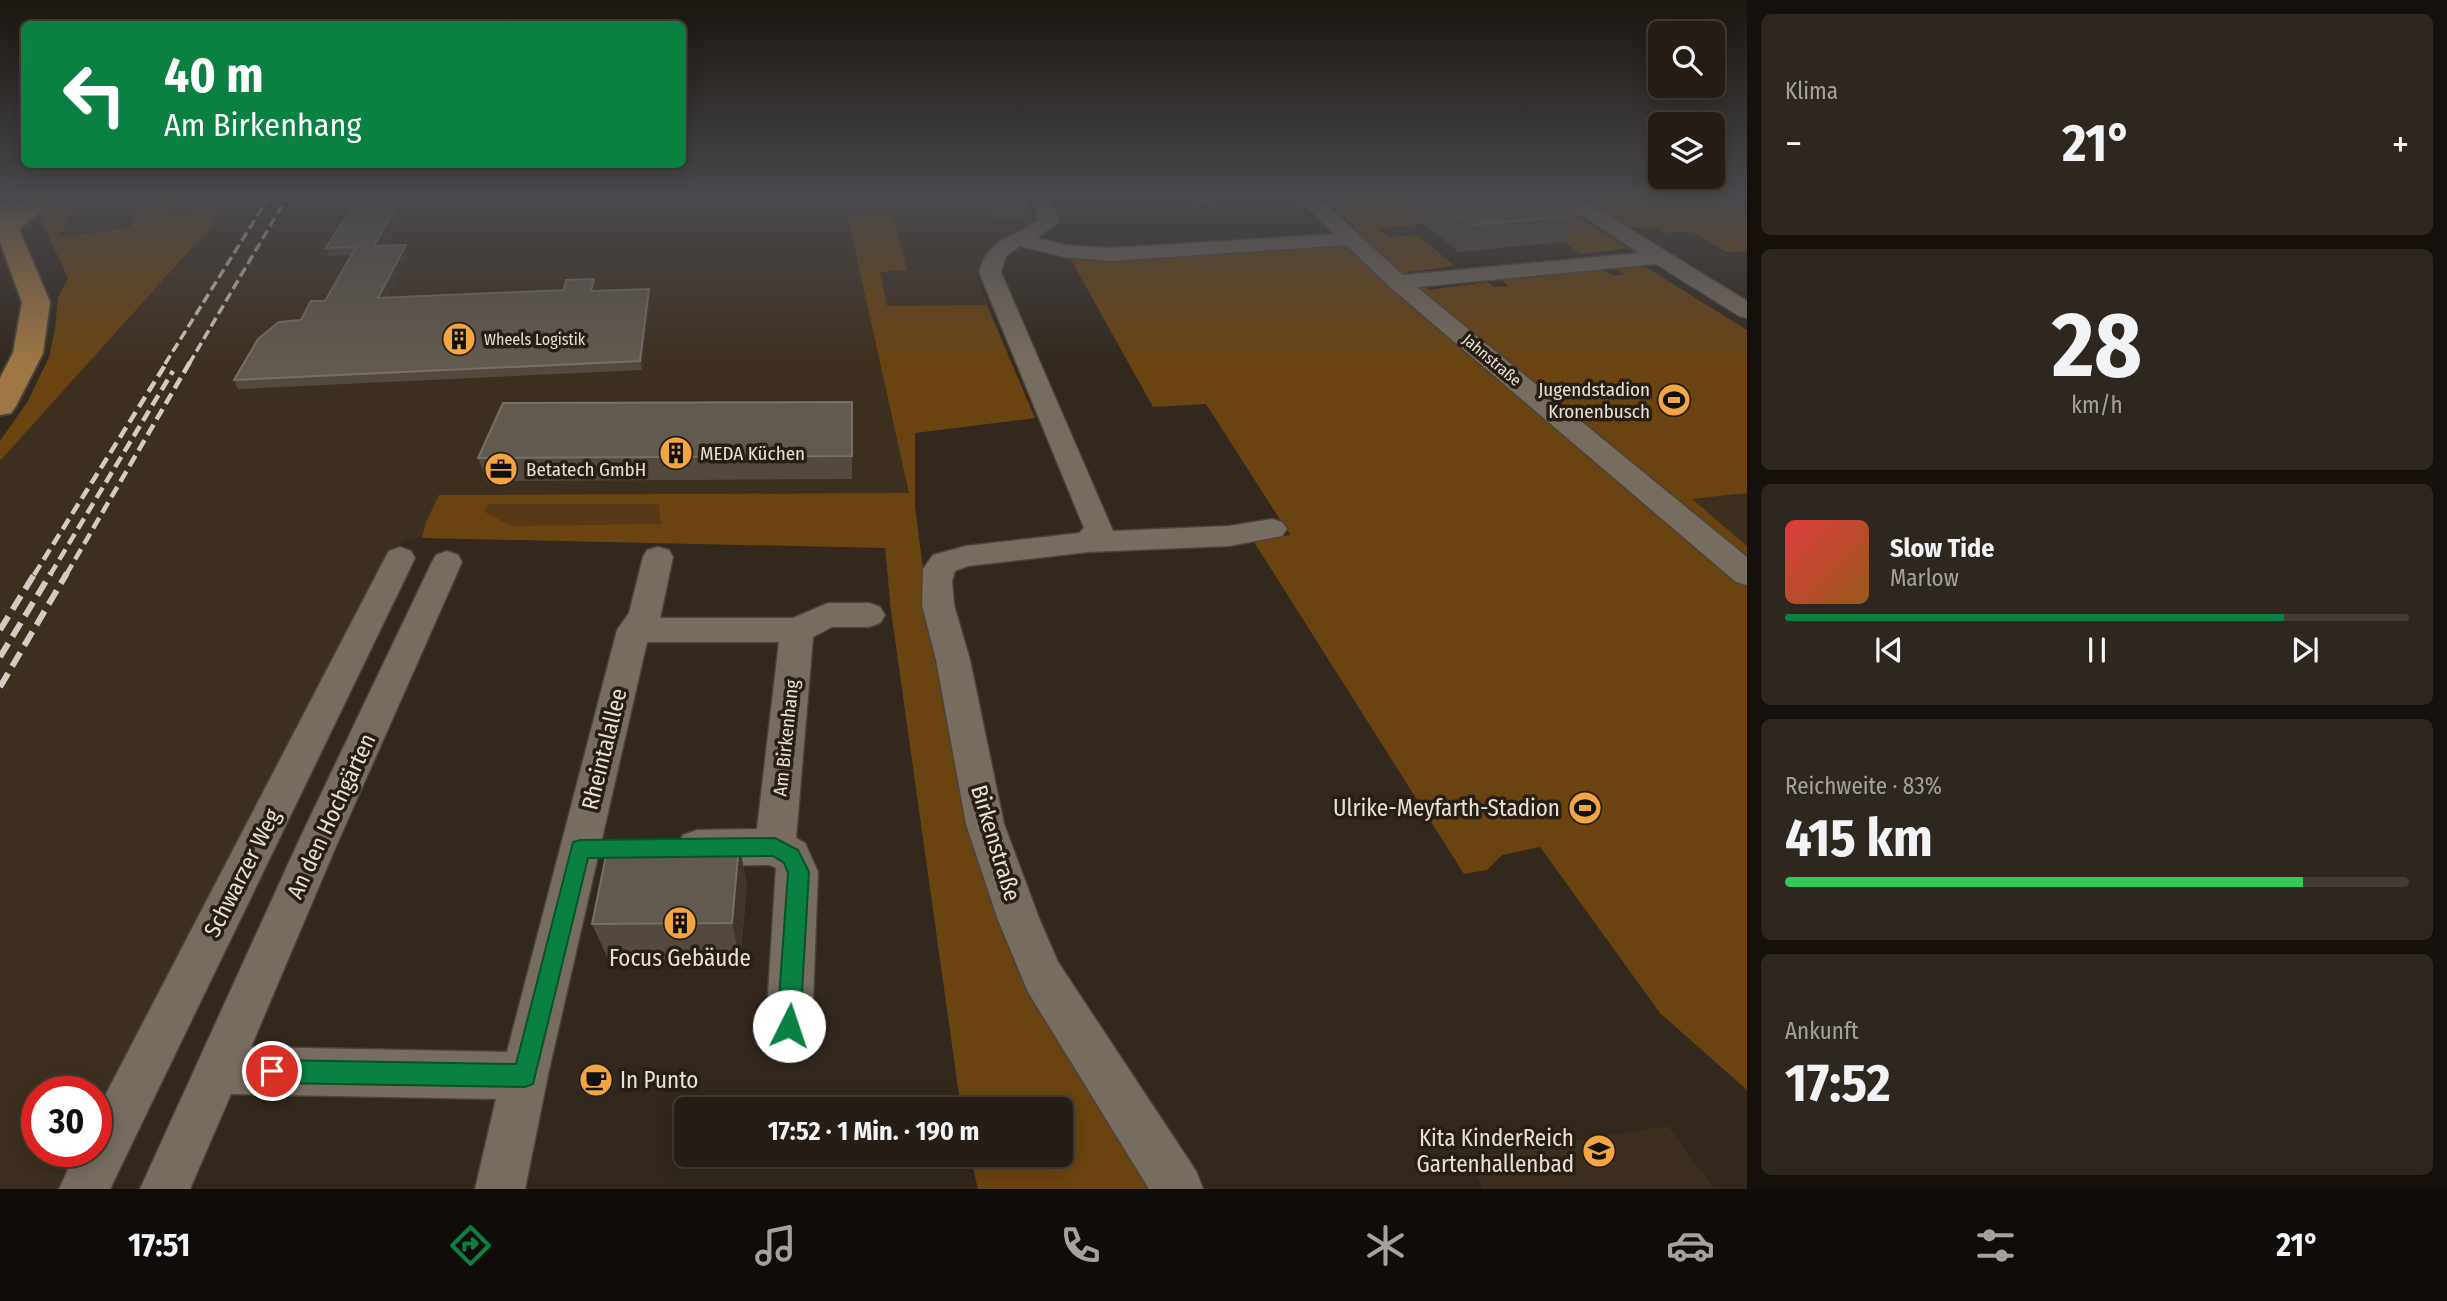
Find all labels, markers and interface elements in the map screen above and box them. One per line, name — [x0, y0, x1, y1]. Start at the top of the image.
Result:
map controls — [1648, 21, 1725, 189]
button: search — [1648, 21, 1725, 98]
text: 40 m — [164, 46, 264, 105]
icon: left — [49, 49, 140, 140]
text: Klima — [1785, 77, 1838, 105]
text: Am Birkenhang — [164, 106, 361, 144]
button: layers — [1648, 112, 1725, 189]
text: 21° — [2062, 112, 2132, 175]
text: − — [1785, 121, 1802, 167]
text: + — [2392, 121, 2409, 167]
text: 28 — [2052, 291, 2142, 400]
building icon: Wheels Logistik — [440, 320, 478, 358]
place label: Wheels Logistik — [484, 330, 586, 349]
street label: Jahnstraße — [1459, 330, 1525, 390]
place label: Jugendstadion Kronenbusch — [1538, 378, 1650, 423]
sports icon: Jugendstadion Kronenbusch — [1655, 381, 1693, 419]
text: km/h — [2071, 391, 2123, 419]
building icon: MEDA Küchen — [657, 434, 695, 472]
place label: MEDA Küchen — [700, 442, 805, 465]
office icon: Betatech GmbH — [482, 450, 520, 488]
place label: Betatech GmbH — [526, 458, 646, 481]
text: Slow Tide — [1890, 533, 1994, 564]
text: Marlow — [1890, 564, 1959, 592]
icon: previous — [1870, 631, 1908, 669]
icon: pause — [2078, 631, 2116, 669]
icon: next — [2286, 631, 2324, 669]
street label: Am Birkenhang — [768, 678, 804, 797]
street label: Rheintalallee — [575, 685, 633, 813]
street label: An den Hochgärten — [280, 729, 382, 903]
text: Reichweite · 83% — [1785, 772, 1942, 800]
street label: Birkenstraße — [965, 782, 1027, 904]
sports icon: Ulrike-Meyfarth-Stadion — [1566, 789, 1604, 827]
place label: Ulrike-Meyfarth-Stadion — [1333, 794, 1560, 822]
street label: Schwarzer Weg — [198, 804, 286, 942]
text: 415 km — [1785, 807, 1933, 870]
building icon: Focus Gebäude — [661, 904, 699, 942]
place label: Focus Gebäude — [609, 944, 751, 972]
position arrow — [752, 989, 826, 1063]
text: Ankunft — [1785, 1017, 1859, 1045]
pin — [242, 1041, 302, 1101]
icon: arrive — [253, 1052, 291, 1090]
text: 17:52 — [1785, 1052, 1890, 1115]
cafe icon: In Punto — [577, 1061, 615, 1099]
place label: In Punto — [620, 1066, 698, 1094]
speed limit sign: 30 — [21, 1076, 112, 1167]
text: 17:52 · 1 Min. · 190 m — [768, 1116, 979, 1147]
place label: Kita KinderReich Gartenhallenbad — [1417, 1124, 1574, 1178]
school or university icon: Kita KinderReich Gartenhallenbad — [1580, 1132, 1618, 1170]
icon: directions — [446, 1221, 495, 1270]
icon: music — [751, 1221, 800, 1270]
icon: phone — [1056, 1221, 1105, 1270]
icon: climate — [1361, 1221, 1410, 1270]
icon: car — [1666, 1221, 1715, 1270]
icon: filters — [1971, 1221, 2020, 1270]
text: 17:51 — [128, 1226, 190, 1264]
text: 21° — [2276, 1226, 2319, 1264]

